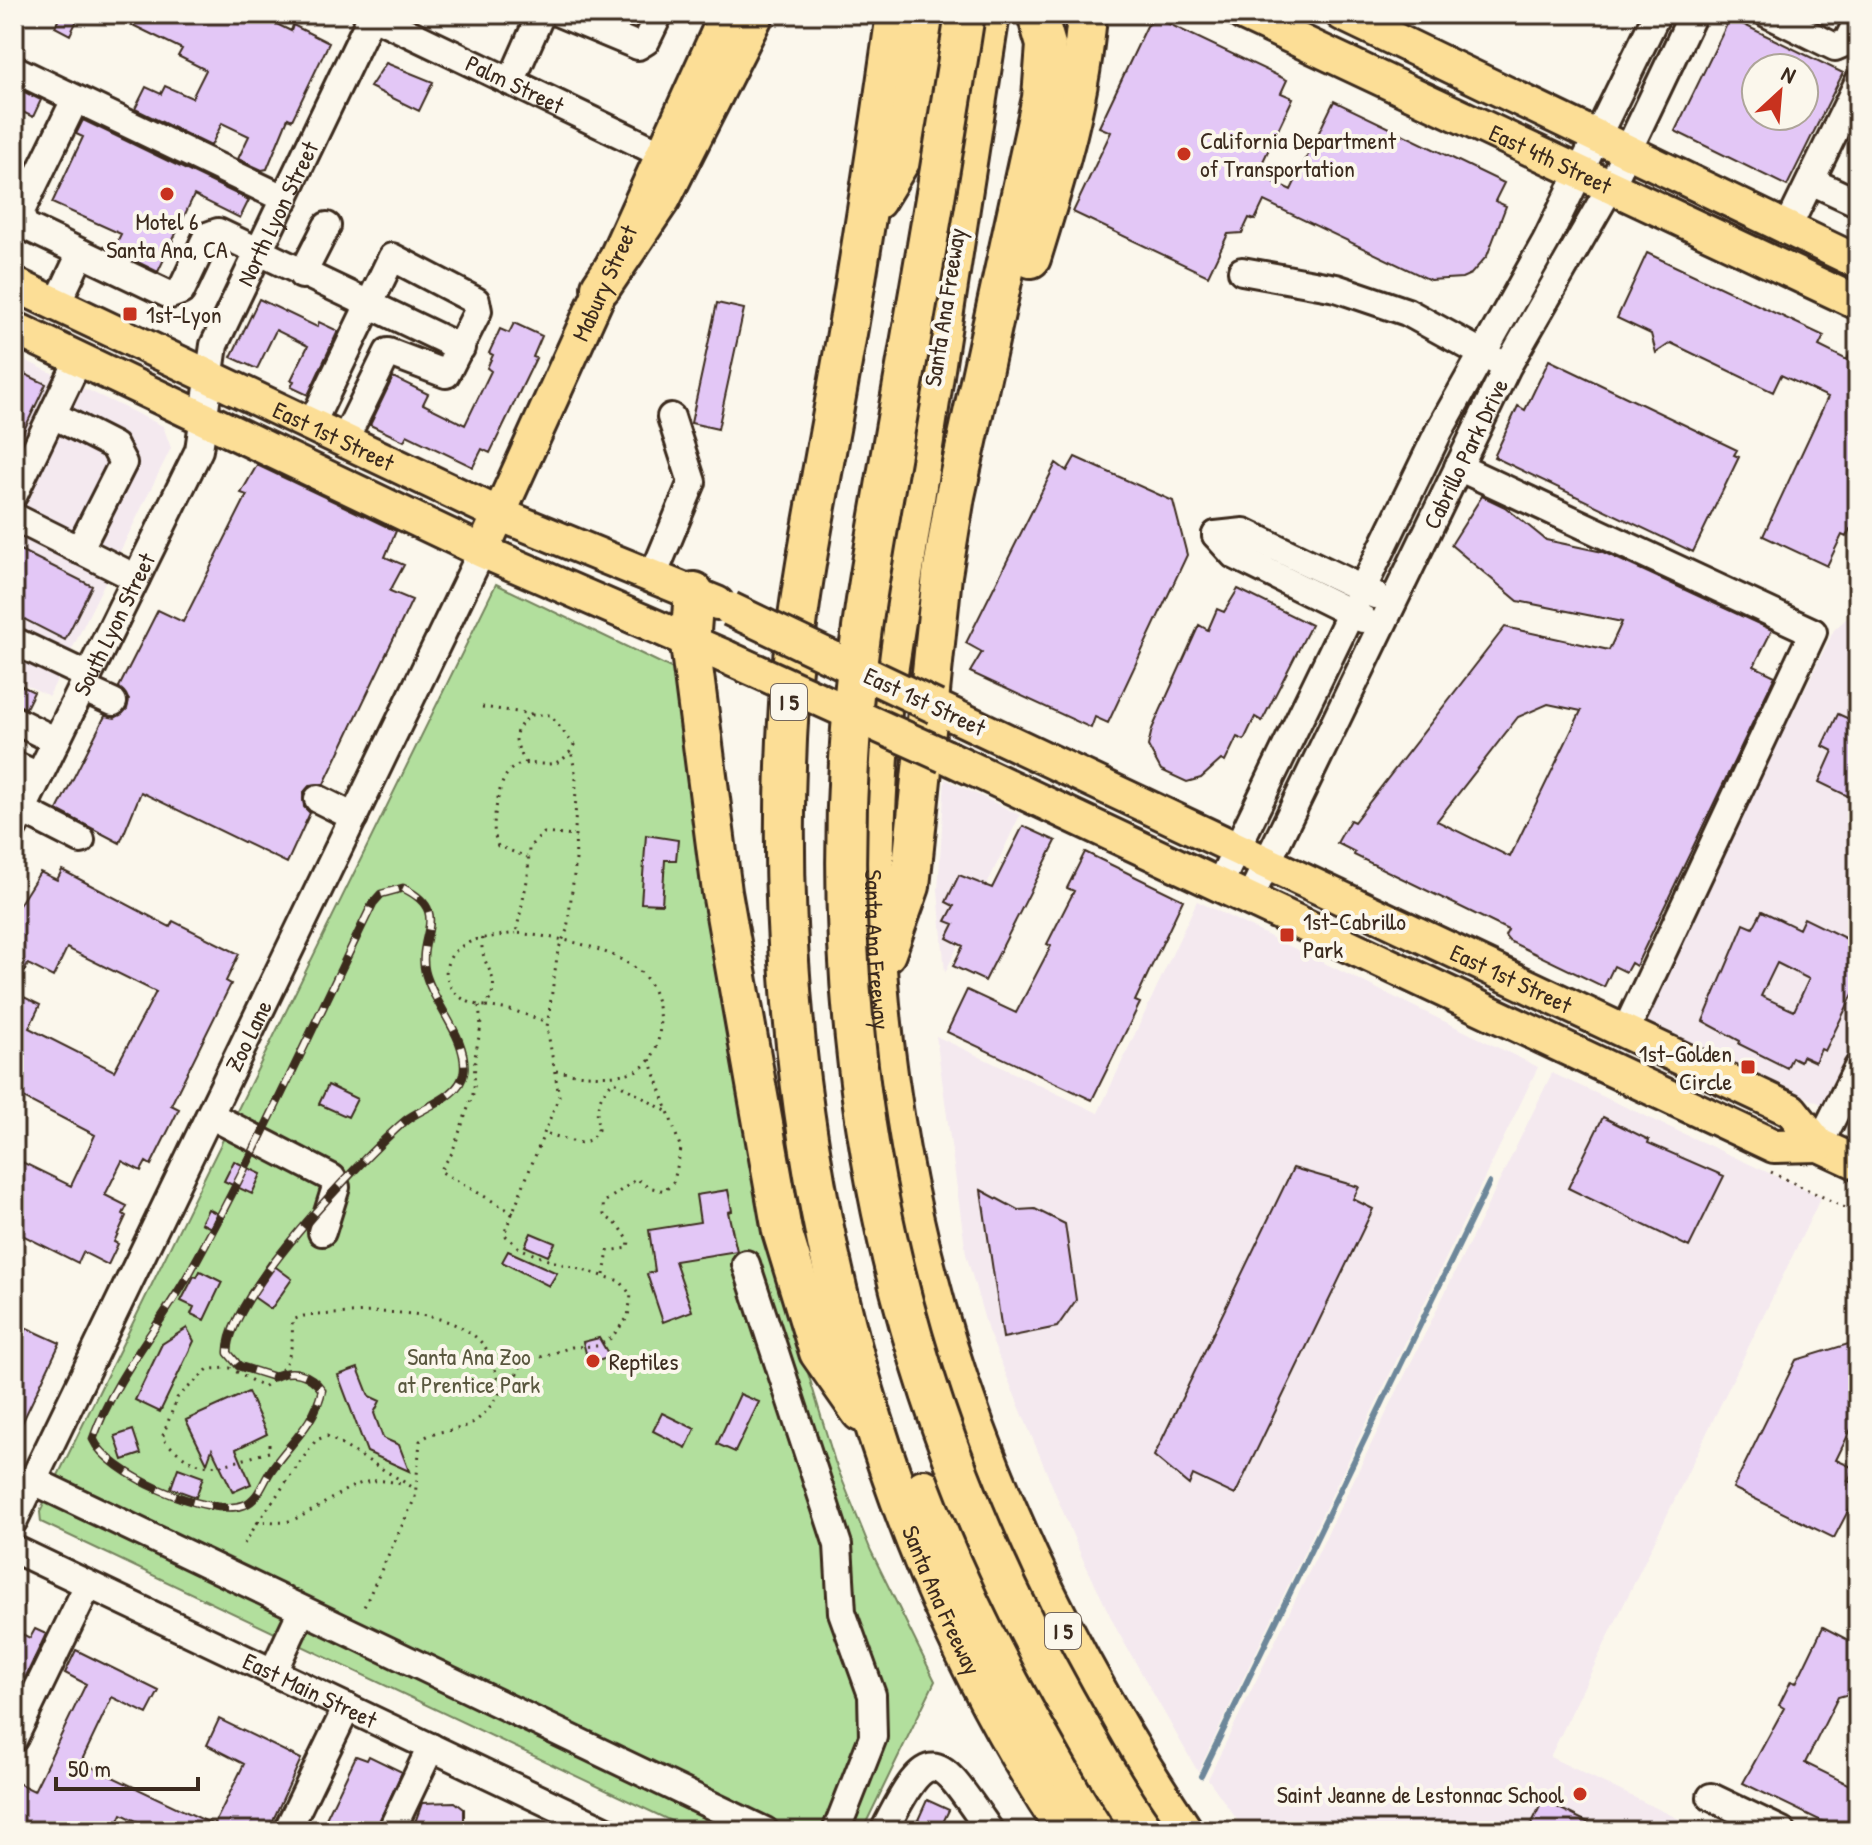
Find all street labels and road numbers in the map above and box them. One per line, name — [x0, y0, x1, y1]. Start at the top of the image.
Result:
street label: Palm Street — [461, 47, 570, 121]
street label: East 4th Street — [1484, 116, 1618, 201]
street label: North Lyon Street — [229, 135, 326, 291]
street label: Mabury Street — [564, 219, 645, 346]
street label: Santa Ana Freeway — [916, 225, 972, 389]
street label: Cabrillo Park Drive — [1415, 373, 1515, 534]
street label: East 1st Street — [268, 393, 400, 478]
street label: South Lyon Street — [65, 547, 162, 701]
street label: East 1st Street — [859, 659, 992, 743]
road number: I 5 — [771, 684, 807, 720]
street label: Santa Ana Freeway — [858, 869, 898, 1031]
street label: East 1st Street — [1445, 936, 1578, 1021]
street label: Zoo Lane — [217, 994, 279, 1077]
street label: Santa Ana Freeway — [895, 1521, 989, 1680]
road number: I 5 — [1045, 1613, 1081, 1649]
street label: East Main Street — [238, 1644, 383, 1736]

